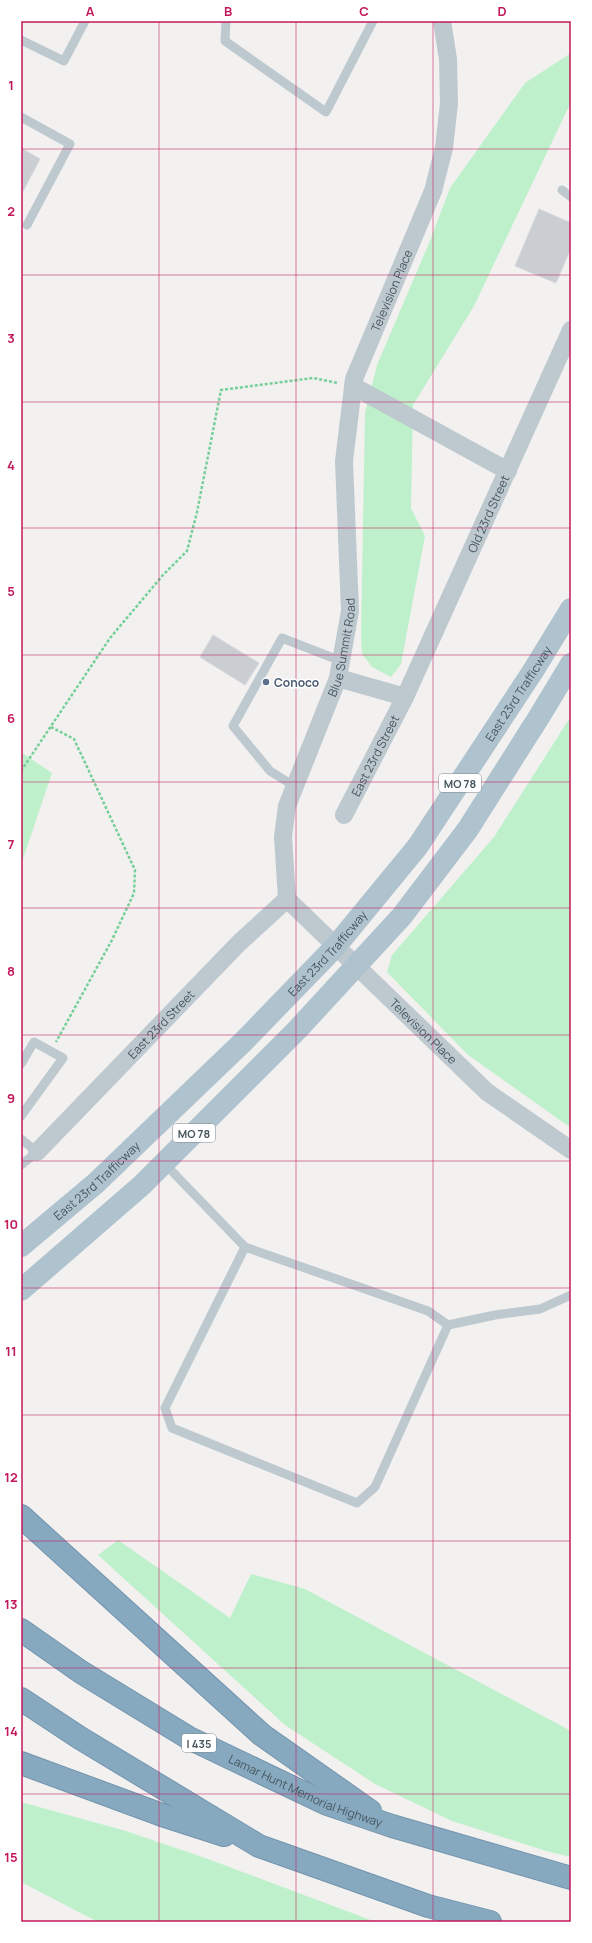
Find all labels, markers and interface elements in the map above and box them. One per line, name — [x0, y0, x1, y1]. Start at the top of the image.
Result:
text: A — [86, 2, 95, 20]
text: B — [224, 2, 232, 20]
text: C — [359, 2, 369, 20]
text: D — [497, 2, 507, 20]
text: 1 — [8, 76, 14, 94]
text: 2 — [7, 202, 15, 220]
street label: Television Place — [366, 247, 416, 334]
text: 3 — [7, 329, 15, 347]
text: 4 — [7, 456, 15, 474]
street label: Old 23rd Street — [463, 472, 513, 555]
text: 5 — [7, 582, 15, 600]
street label: Blue Summit Road — [323, 598, 359, 699]
street label: East 23rd Trafficway — [481, 642, 555, 745]
place label: Conoco — [274, 674, 319, 691]
marker: Conoco — [261, 677, 271, 687]
text: 6 — [7, 709, 15, 727]
street label: East 23rd Street — [347, 712, 403, 799]
road number: MO 78 — [439, 774, 481, 792]
text: 7 — [8, 835, 15, 853]
street label: East 23rd Trafficway — [284, 906, 371, 1000]
text: 8 — [7, 962, 15, 980]
street label: East 23rd Street — [123, 986, 198, 1062]
street label: Television Place — [386, 994, 461, 1068]
text: 9 — [7, 1089, 15, 1107]
road number: MO 78 — [173, 1124, 215, 1142]
street label: East 23rd Trafficway — [50, 1137, 144, 1224]
text: 10 — [4, 1215, 18, 1233]
text: 11 — [5, 1342, 17, 1360]
text: 12 — [4, 1468, 18, 1486]
text: 13 — [4, 1595, 18, 1613]
text: 14 — [4, 1722, 18, 1740]
road number: I 435 — [182, 1734, 216, 1752]
street label: Lamar Hunt Memorial Highway — [226, 1750, 386, 1831]
text: 15 — [4, 1848, 18, 1866]

